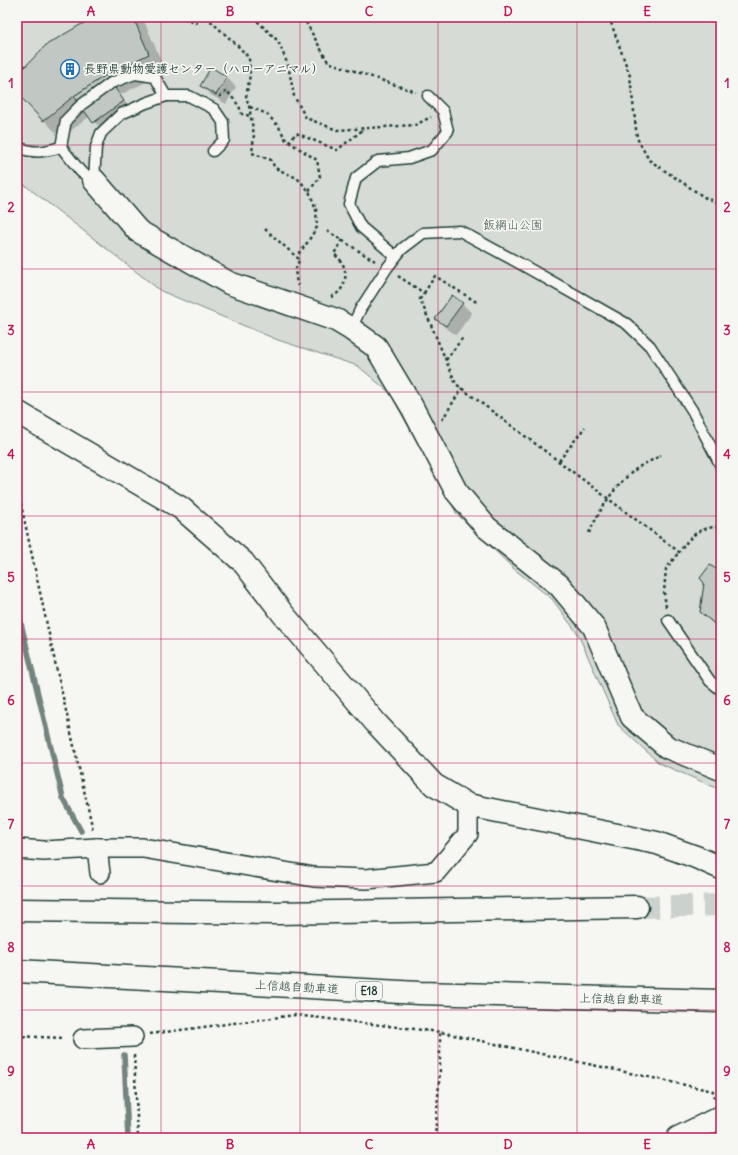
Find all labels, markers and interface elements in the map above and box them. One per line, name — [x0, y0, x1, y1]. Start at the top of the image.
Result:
text: A — [87, 3, 96, 20]
text: B — [226, 3, 235, 20]
text: C — [365, 3, 374, 20]
text: D — [503, 3, 513, 20]
text: E — [643, 3, 651, 20]
building icon: 長野県動物愛護センター（ハローアニマル） — [59, 58, 81, 80]
place label: 長野県動物愛護センター（ハローアニマル） — [84, 61, 324, 76]
text: 1 — [8, 75, 14, 92]
text: 1 — [724, 75, 730, 92]
text: 2 — [7, 199, 15, 216]
text: 2 — [723, 199, 731, 216]
park label: 飯綱山公園 — [483, 217, 543, 232]
text: 3 — [7, 322, 15, 339]
text: 3 — [723, 322, 731, 339]
text: 4 — [7, 446, 15, 463]
text: 4 — [723, 446, 731, 463]
text: 5 — [7, 569, 15, 586]
text: 5 — [723, 569, 731, 586]
text: 6 — [7, 692, 15, 709]
text: 6 — [723, 692, 731, 709]
text: 7 — [8, 816, 15, 833]
text: 7 — [724, 816, 731, 833]
text: 8 — [7, 939, 15, 956]
text: 8 — [723, 939, 731, 956]
street label: 上信越自動車道 — [255, 977, 339, 996]
road number: E18 — [356, 982, 382, 1000]
street label: 上信越自動車道 — [579, 990, 663, 1007]
text: 9 — [7, 1063, 15, 1080]
text: 9 — [723, 1063, 731, 1080]
text: A — [87, 1136, 96, 1153]
text: B — [226, 1136, 235, 1153]
text: C — [365, 1136, 374, 1153]
text: D — [503, 1136, 513, 1153]
text: E — [643, 1136, 651, 1153]

